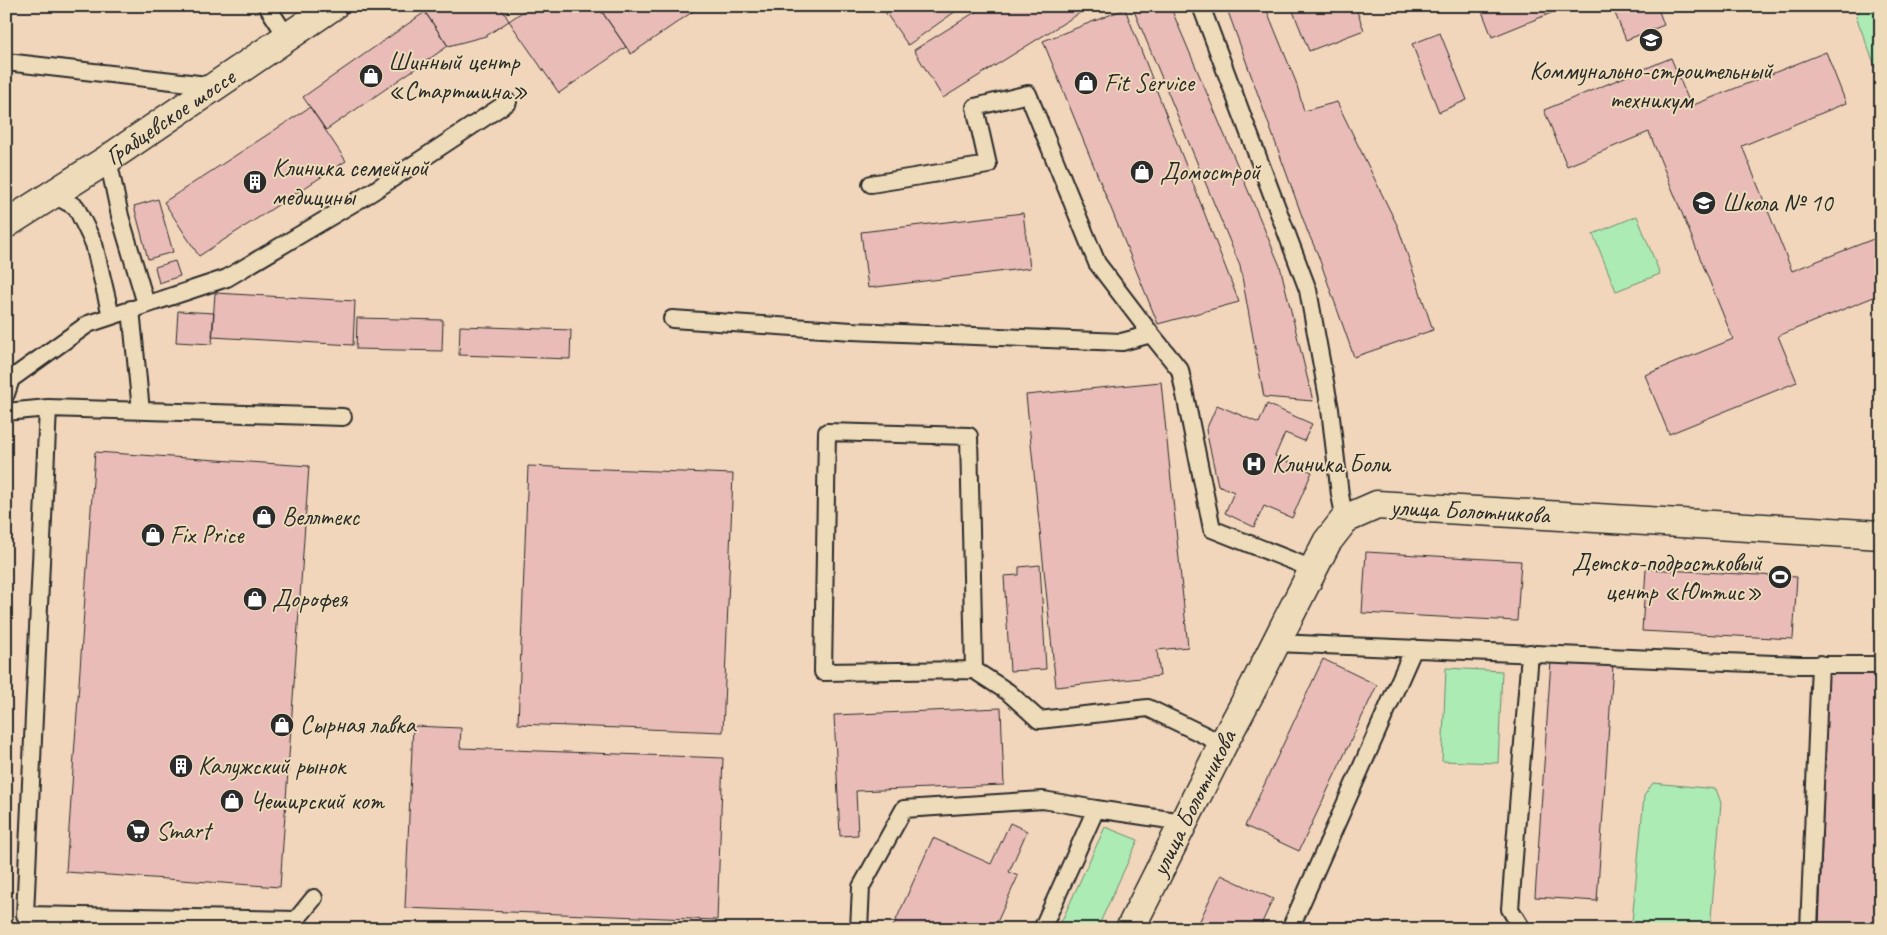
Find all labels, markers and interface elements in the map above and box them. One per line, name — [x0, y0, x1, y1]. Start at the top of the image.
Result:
school or university icon: Коммунально-строительный техникум — [1638, 27, 1664, 53]
place label: Шинный центр «Стартшина» — [388, 46, 528, 107]
place label: Коммунально-строительный техникум — [1530, 55, 1774, 116]
street label: Грабцевское шоссе — [99, 60, 243, 172]
shop icon: Шинный центр «Стартшина» — [358, 63, 384, 89]
place label: Fit Service — [1104, 67, 1196, 99]
shop icon: Fit Service — [1073, 70, 1099, 96]
place label: Клиника семейной медицины — [272, 152, 430, 213]
place label: Домострой — [1160, 156, 1262, 188]
shop icon: Домострой — [1129, 159, 1155, 185]
building icon: Клиника семейной медицины — [242, 169, 268, 195]
place label: Школа № 10 — [1722, 187, 1834, 219]
school or university icon: Школа № 10 — [1691, 190, 1717, 216]
place label: Клиника Боли — [1272, 448, 1392, 480]
hospital icon: Клиника Боли — [1241, 451, 1267, 477]
street label: улица Болотникова — [1388, 491, 1552, 531]
place label: Веллтекс — [282, 501, 360, 533]
shop icon: Веллтекс — [251, 504, 277, 530]
place label: Fix Price — [170, 519, 245, 551]
shop icon: Fix Price — [140, 522, 166, 548]
place label: Детско-подростковый центр «Юттис» — [1572, 547, 1764, 608]
sports icon: Детско-подростковый центр «Юттис» — [1767, 564, 1793, 590]
place label: Дорофея — [272, 583, 348, 615]
shop icon: Дорофея — [242, 586, 268, 612]
place label: Сырная лавка — [300, 709, 417, 741]
shop icon: Сырная лавка — [269, 712, 295, 738]
street label: улица Болотникова — [1142, 723, 1244, 883]
place label: Калужский рынок — [198, 750, 347, 782]
building icon: Калужский рынок — [168, 753, 194, 779]
place label: Чеширский кот — [250, 785, 385, 817]
shop icon: Чеширский кот — [219, 788, 245, 814]
place label: Smart — [156, 815, 214, 847]
supermarket icon: Smart — [125, 818, 151, 844]

